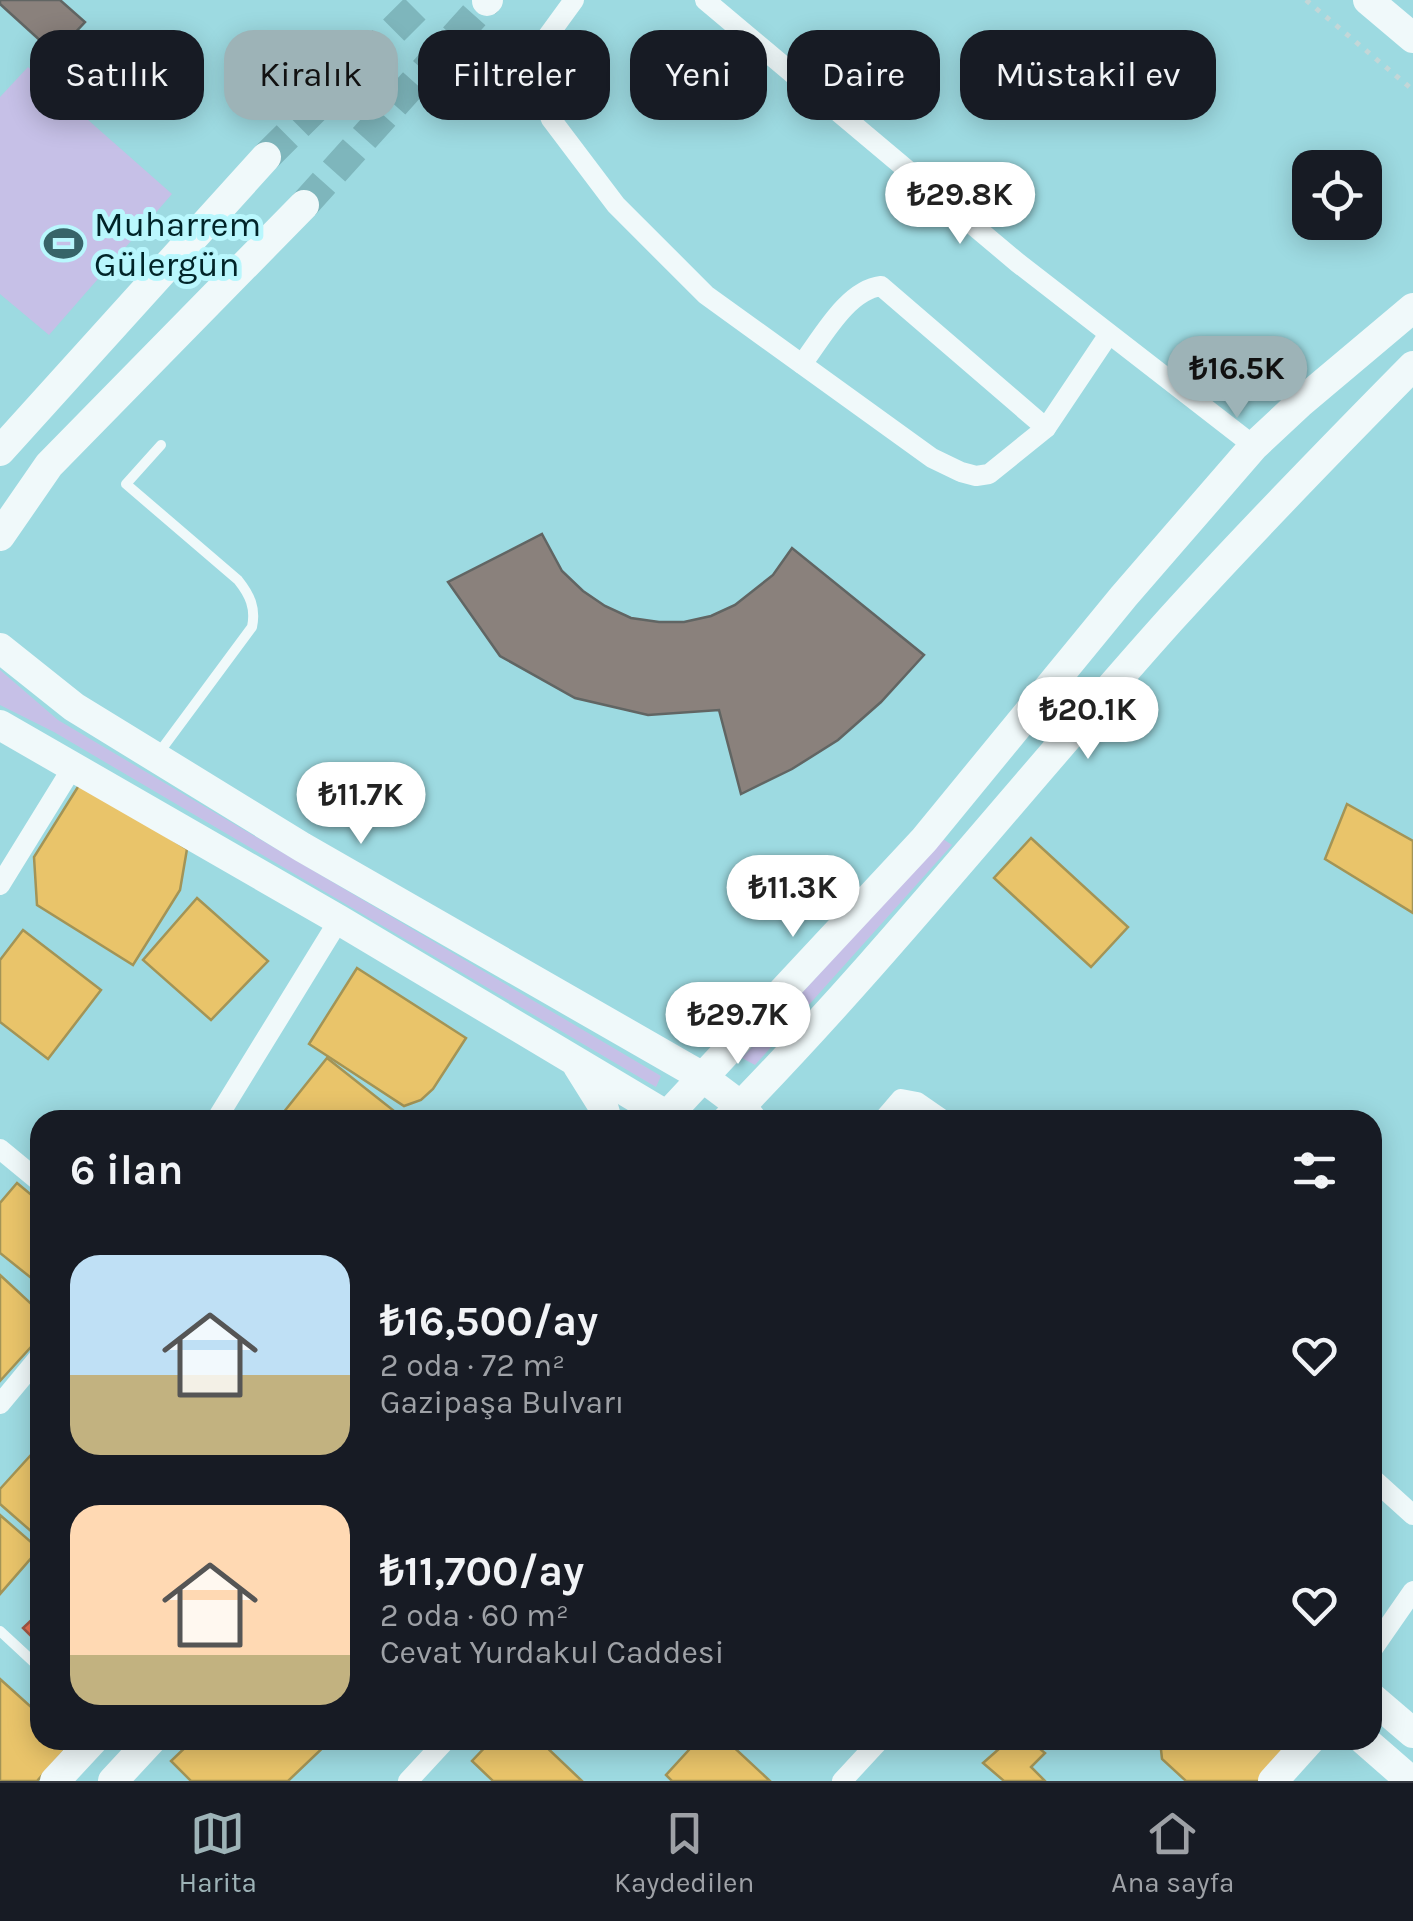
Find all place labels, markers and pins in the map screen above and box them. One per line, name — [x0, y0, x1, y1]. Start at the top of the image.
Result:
pin: ₺29.8K — [879, 162, 1041, 247]
place label: Muharrem Gülergün — [94, 204, 261, 285]
sports icon: Muharrem Gülergün — [43, 223, 85, 265]
pin: ₺16.5K — [1156, 336, 1318, 421]
pin: ₺20.1K — [1007, 677, 1169, 762]
pin: ₺11.7K — [280, 762, 442, 847]
pin: ₺11.3K — [712, 855, 874, 940]
pin: ₺29.7K — [657, 982, 819, 1067]

